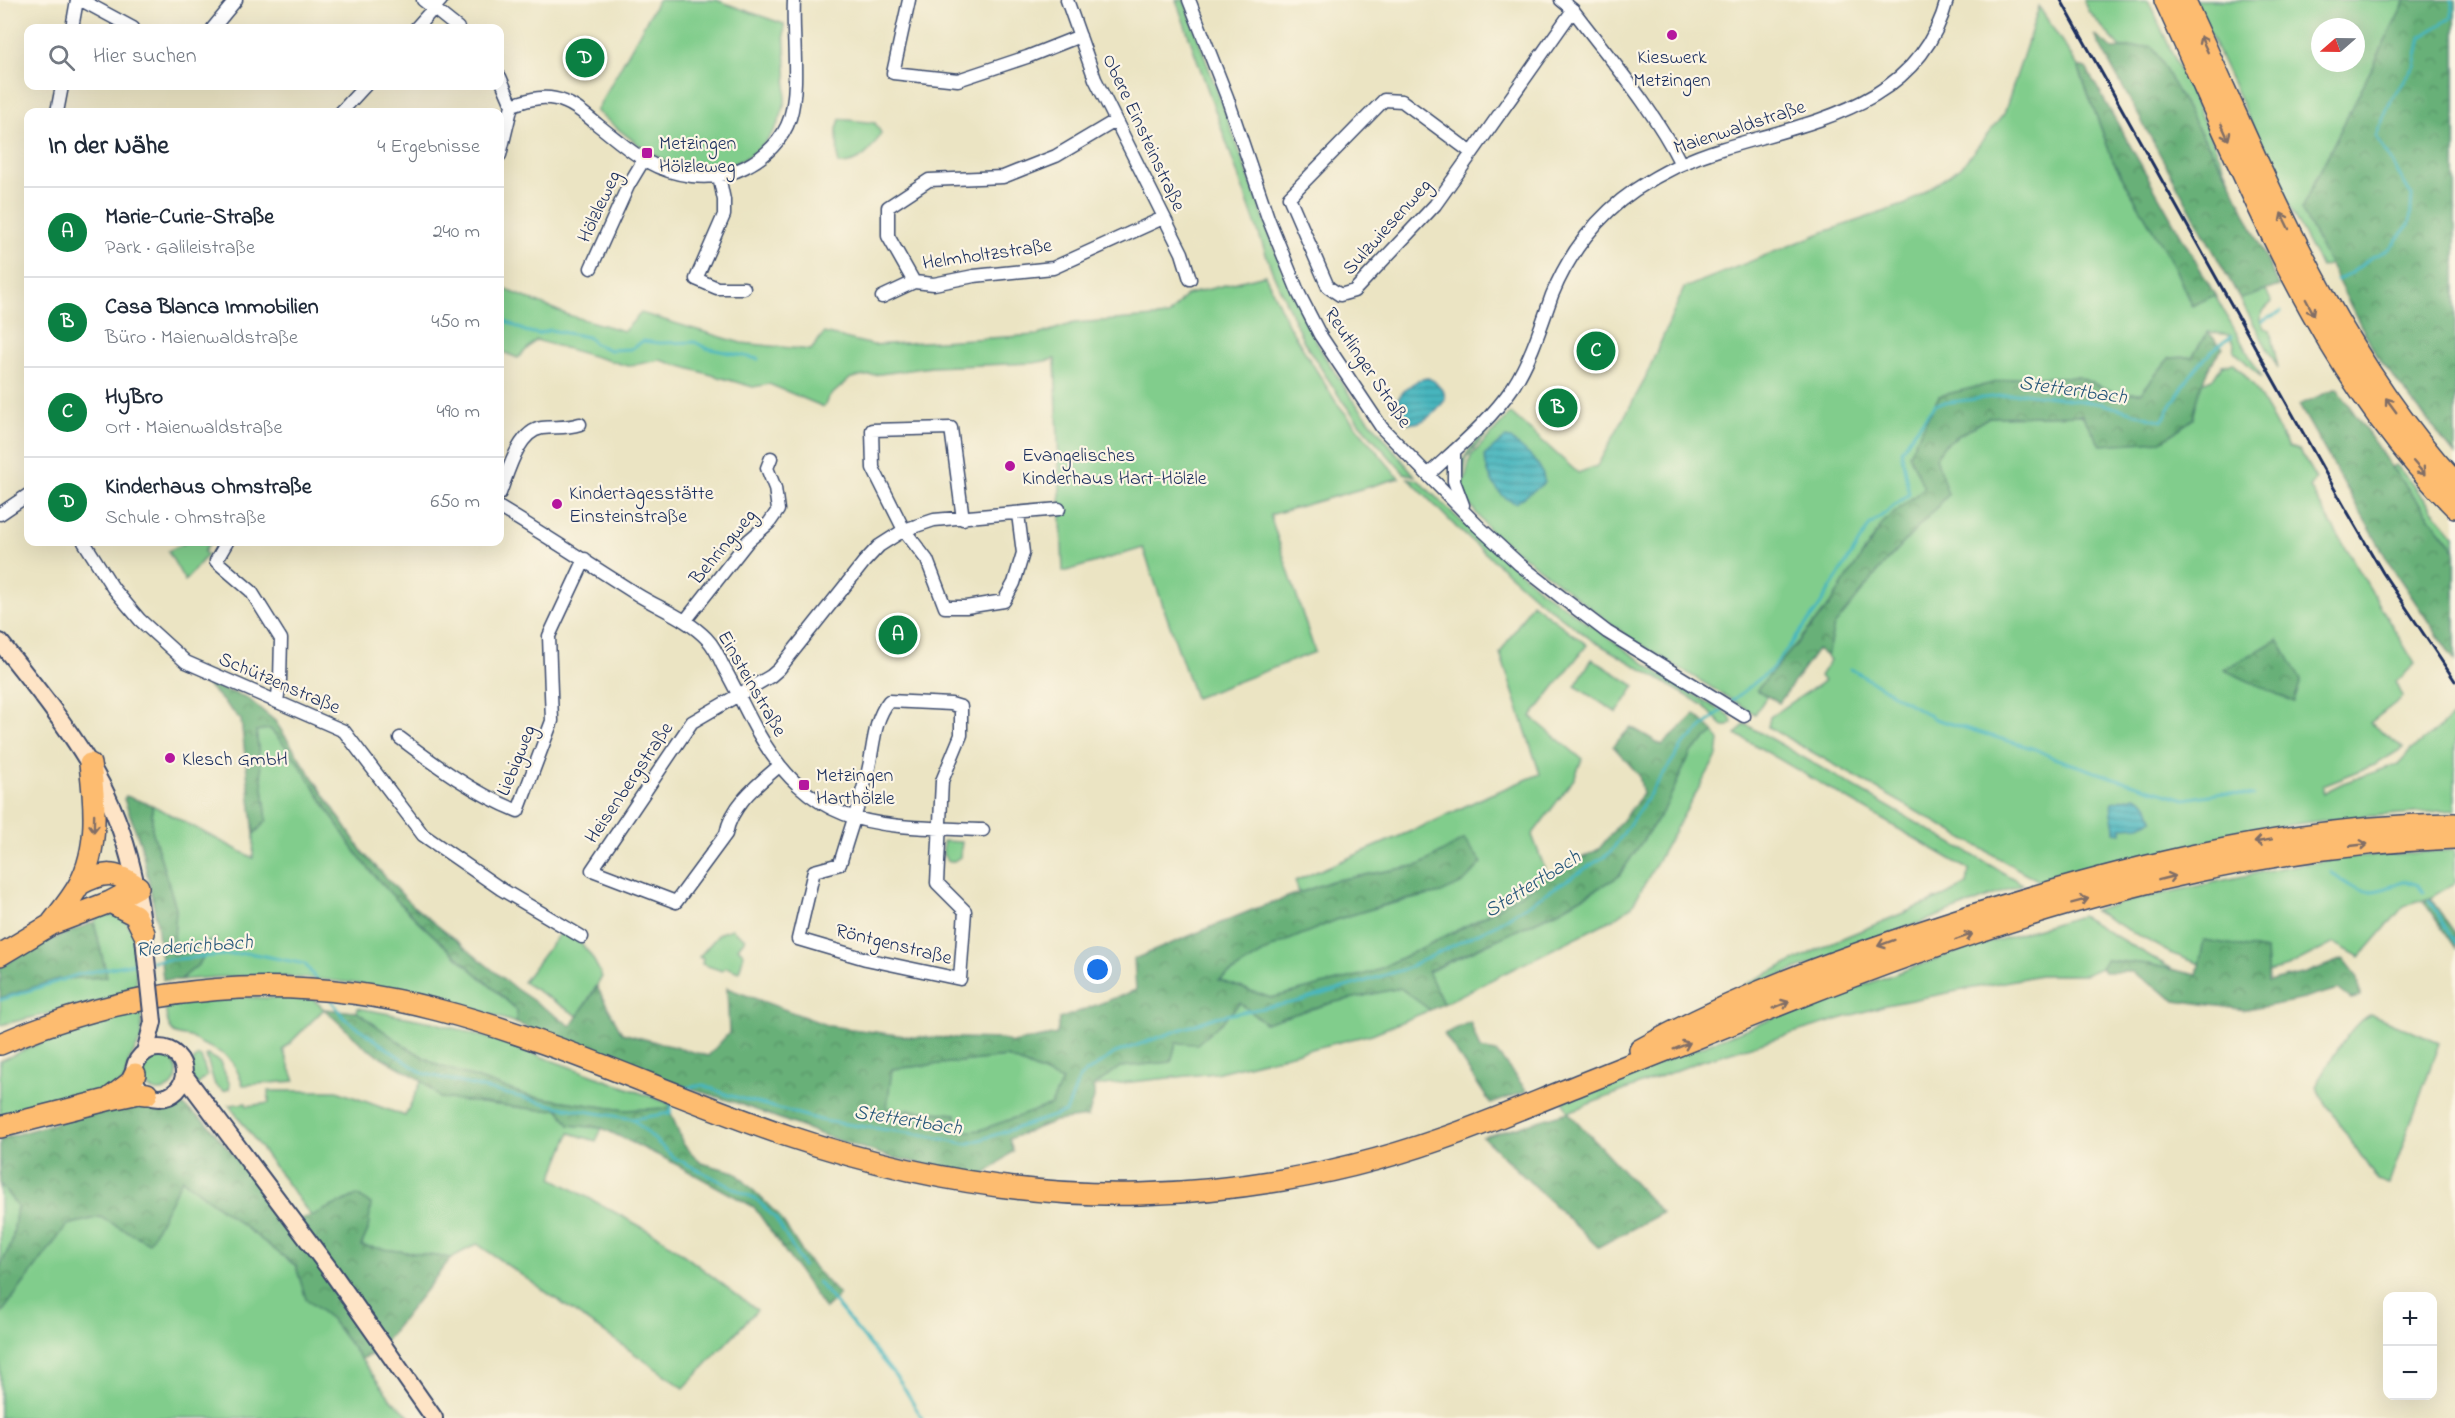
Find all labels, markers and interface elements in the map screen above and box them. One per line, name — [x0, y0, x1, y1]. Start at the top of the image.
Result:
north arrow — [2311, 18, 2365, 72]
search box — [24, 24, 504, 90]
marker: Kieswerk Metzingen — [1665, 28, 1679, 42]
one-way arrow — [2198, 35, 2209, 53]
pin: D — [566, 36, 604, 80]
icon: search — [45, 41, 78, 74]
text: Hier suchen — [93, 41, 197, 73]
place label: Kieswerk Metzingen — [1633, 44, 1711, 97]
street label: Obere Einsteinstraße — [1093, 49, 1192, 217]
street label: Maienwaldstraße — [1670, 93, 1810, 163]
one-way arrow — [2220, 122, 2232, 140]
text: In der Nähe — [48, 128, 169, 166]
place label: Metzingen Hölzleweg — [659, 130, 737, 183]
text: 4 Ergebnisse — [377, 133, 480, 162]
marker: Metzingen Hölzleweg — [640, 146, 654, 160]
street label: Hölzleweg — [571, 166, 630, 248]
street label: Sulzwiesenweg — [1336, 173, 1440, 283]
text: Marie-Curie-Straße — [105, 202, 274, 234]
one-way arrow — [2279, 212, 2291, 230]
text: A — [61, 218, 74, 247]
text: 240 m — [433, 218, 480, 247]
street label: Helmholtzstraße — [921, 232, 1054, 279]
text: Park · Galileistraße — [105, 234, 255, 263]
text: Casa Blanca Immobilien — [105, 292, 319, 324]
one-way arrow — [2304, 298, 2316, 315]
street label: Reutlinger Straße — [1315, 302, 1418, 435]
text: B — [61, 308, 74, 337]
text: 450 m — [431, 308, 480, 337]
text: Büro · Maienwaldstraße — [105, 324, 298, 353]
pin: C — [1576, 328, 1616, 374]
water label: Stettertbach — [2017, 369, 2130, 414]
text: HyBro — [105, 382, 163, 414]
pin: B — [1538, 386, 1578, 430]
text: C — [62, 398, 73, 427]
text: 490 m — [437, 398, 480, 427]
one-way arrow — [2385, 398, 2397, 414]
text: Ort · Maienwaldstraße — [105, 414, 283, 443]
place label: Evangelisches Kinderhaus Hart-Hölzle — [1022, 442, 1207, 494]
marker: Evangelisches Kinderhaus Hart-Hölzle — [1003, 459, 1017, 473]
one-way arrow — [2413, 460, 2426, 476]
text: Kinderhaus Ohmstraße — [105, 472, 312, 504]
place label: Kindertagesstätte Einsteinstraße — [569, 480, 714, 532]
text: D — [60, 488, 75, 517]
text: 650 m — [431, 488, 480, 517]
marker: Kindertagesstätte Einsteinstraße — [550, 497, 564, 511]
street label: Behringweg — [683, 503, 765, 593]
text: Schule · Ohmstraße — [105, 504, 266, 533]
pin: A — [878, 612, 918, 658]
street label: Einsteinstraße — [709, 626, 793, 743]
street label: Schützenstraße — [214, 646, 344, 723]
street label: Heisenbergstraße — [579, 717, 682, 851]
street label: Liebigweg — [490, 721, 546, 801]
place label: Klesch GmbH — [182, 746, 288, 775]
marker: Klesch GmbH — [163, 751, 177, 765]
place label: Metzingen Harthölzle — [816, 762, 895, 814]
marker: Metzingen Harthölzle — [797, 778, 811, 792]
one-way arrow — [88, 812, 99, 832]
one-way arrow — [2254, 836, 2274, 847]
one-way arrow — [2349, 839, 2369, 850]
water label: Stettertbach — [1479, 843, 1588, 926]
one-way arrow — [2158, 872, 2177, 884]
one-way arrow — [2070, 895, 2089, 906]
street label: Röntgenstraße — [832, 917, 955, 975]
water label: Riederichbach — [135, 928, 255, 966]
one-way arrow — [1954, 931, 1973, 942]
one-way arrow — [1877, 939, 1896, 950]
your location — [1083, 955, 1112, 984]
one-way arrow — [1771, 999, 1790, 1010]
one-way arrow — [1672, 1039, 1690, 1050]
water label: Stettertbach — [852, 1098, 965, 1144]
map controls — [2383, 1292, 2437, 1400]
button: + — [2383, 1292, 2437, 1346]
button: − — [2383, 1346, 2437, 1400]

